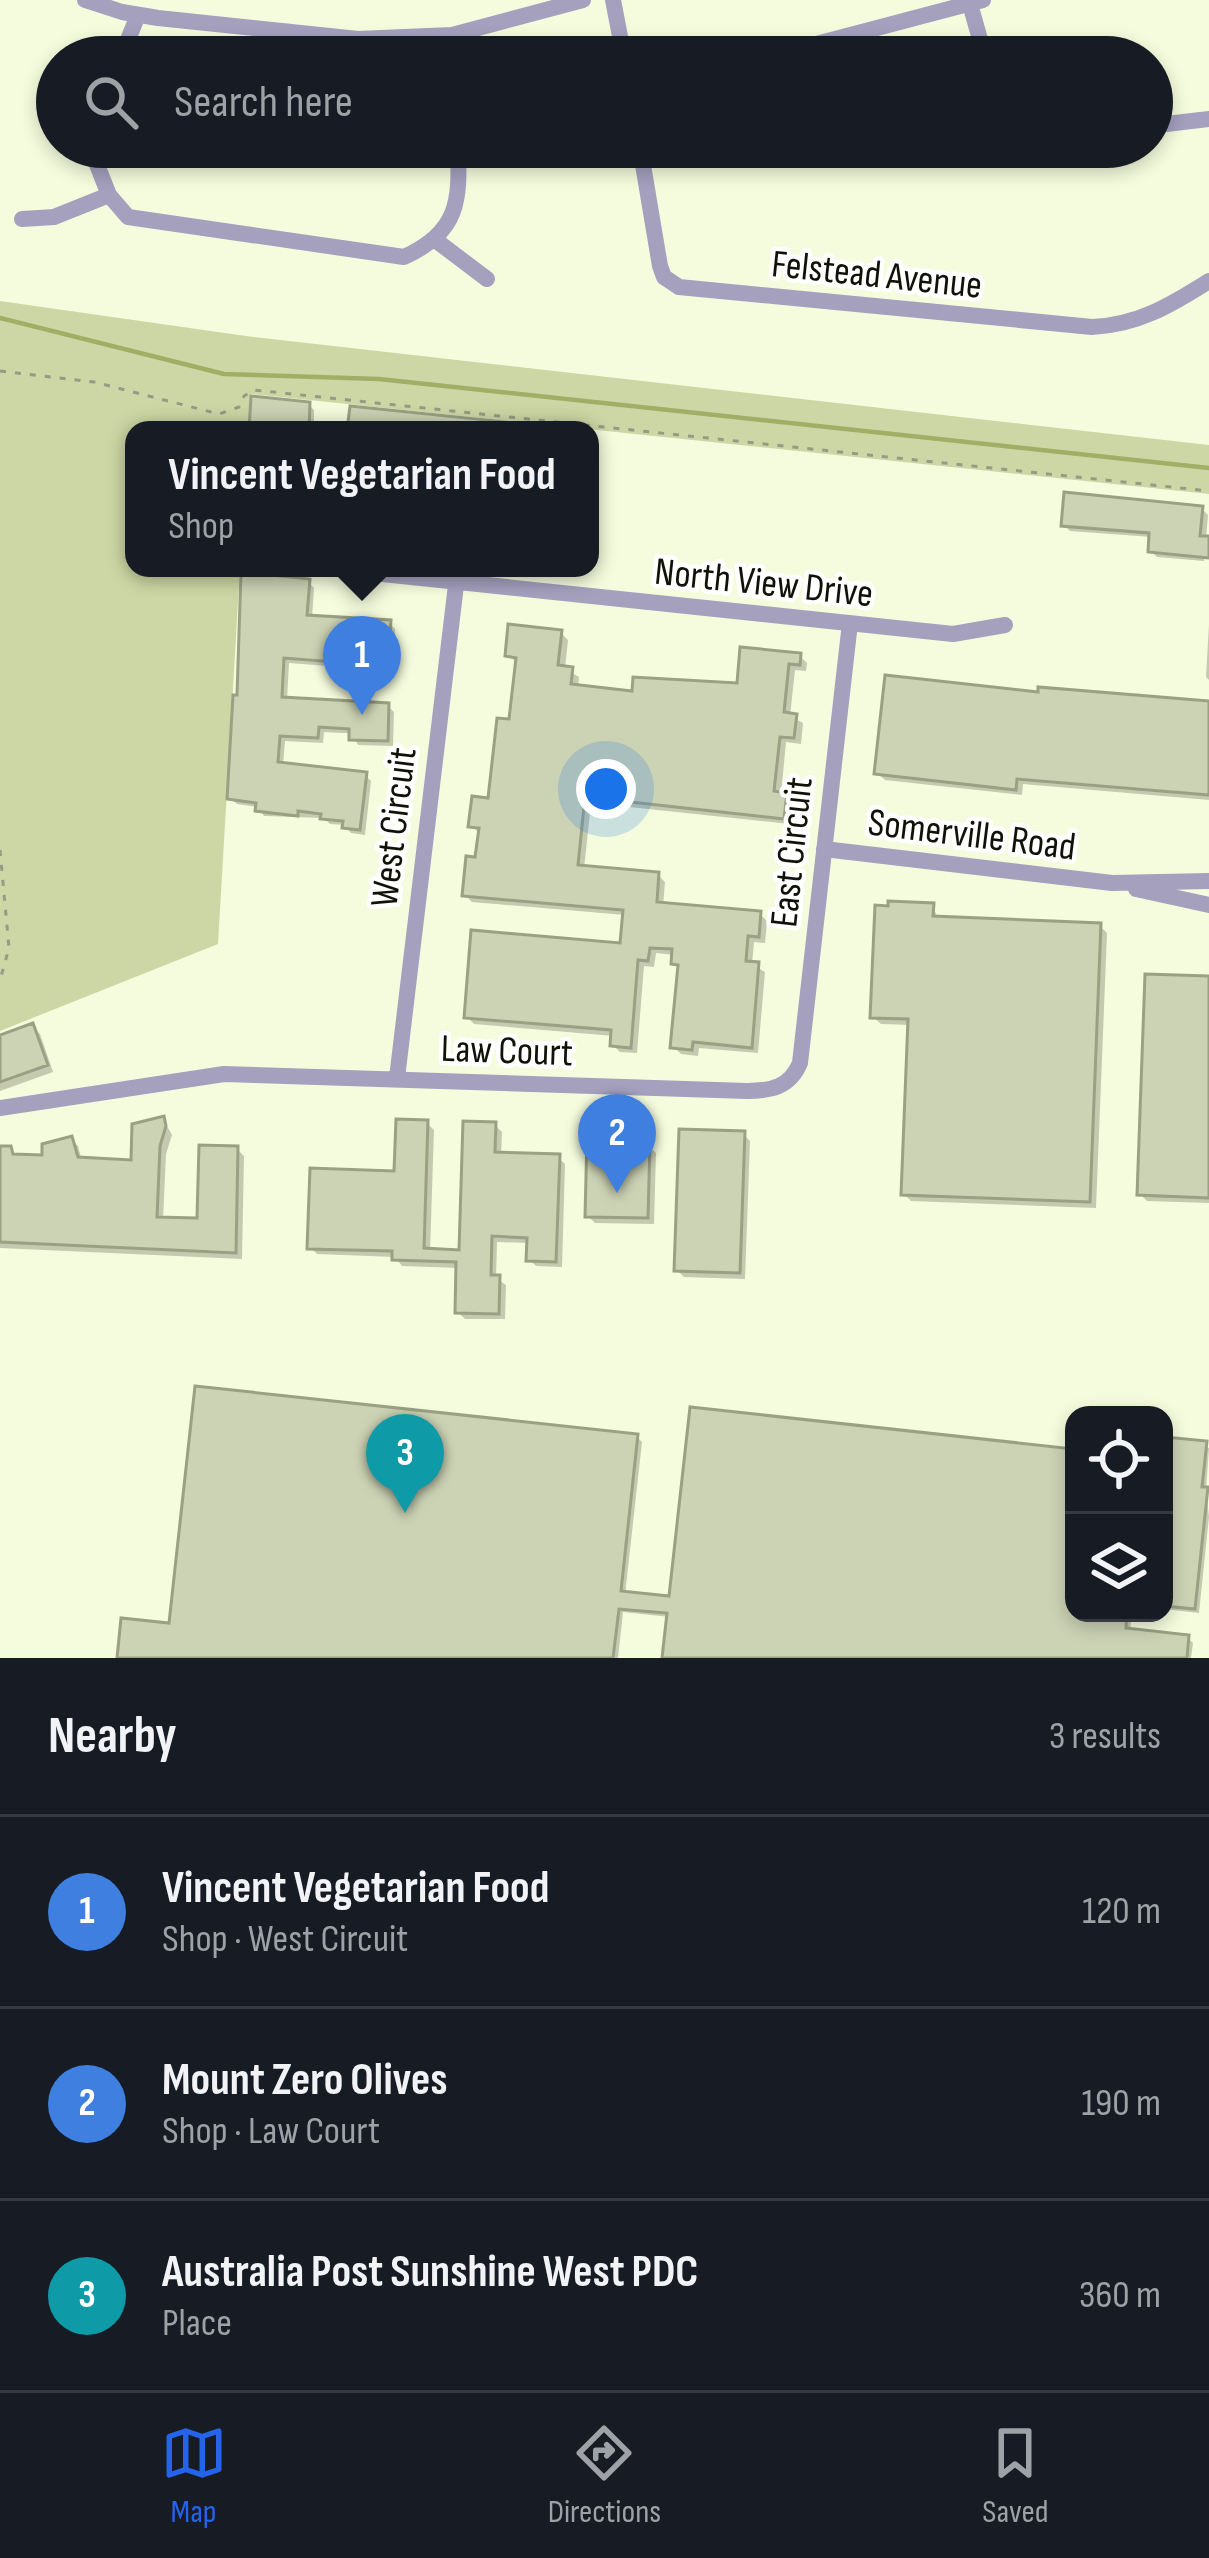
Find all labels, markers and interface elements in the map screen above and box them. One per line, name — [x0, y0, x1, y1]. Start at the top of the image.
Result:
search box — [36, 36, 1173, 168]
icon: search — [78, 69, 144, 135]
text: Search here — [174, 75, 353, 130]
street label: Felstead Avenue — [769, 241, 984, 310]
popup — [125, 421, 599, 577]
text: Vincent Vegetarian Food — [168, 448, 556, 503]
text: Shop — [168, 503, 234, 550]
street label: North View Drive — [652, 549, 875, 618]
pin: 1 — [323, 616, 401, 715]
street label: West Circuit — [361, 745, 428, 910]
your location — [576, 759, 636, 819]
street label: East Circuit — [761, 775, 824, 930]
street label: Somerville Road — [865, 799, 1078, 872]
street label: Law Court — [440, 1026, 574, 1077]
pin: 2 — [578, 1094, 656, 1193]
map controls — [1065, 1406, 1173, 1622]
button: locate — [1065, 1406, 1173, 1514]
pin: 3 — [366, 1414, 444, 1513]
button: layers — [1065, 1514, 1173, 1622]
text: Nearby — [48, 1706, 177, 1767]
text: 3 results — [1049, 1713, 1161, 1760]
text: Vincent Vegetarian Food — [162, 1861, 549, 1916]
text: 1 — [79, 1888, 95, 1935]
text: 120 m — [1082, 1888, 1161, 1935]
text: Shop · West Circuit — [162, 1916, 408, 1963]
text: Mount Zero Olives — [162, 2053, 448, 2108]
text: 2 — [78, 2080, 96, 2127]
text: 190 m — [1081, 2080, 1161, 2127]
text: Shop · Law Court — [162, 2108, 380, 2155]
text: Australia Post Sunshine West PDC — [162, 2245, 698, 2300]
text: 3 — [78, 2272, 96, 2319]
text: 360 m — [1079, 2272, 1161, 2319]
text: Place — [162, 2300, 232, 2347]
tab: Map — [161, 2420, 227, 2532]
tab: Directions — [548, 2420, 661, 2532]
tab: Saved — [982, 2420, 1048, 2532]

